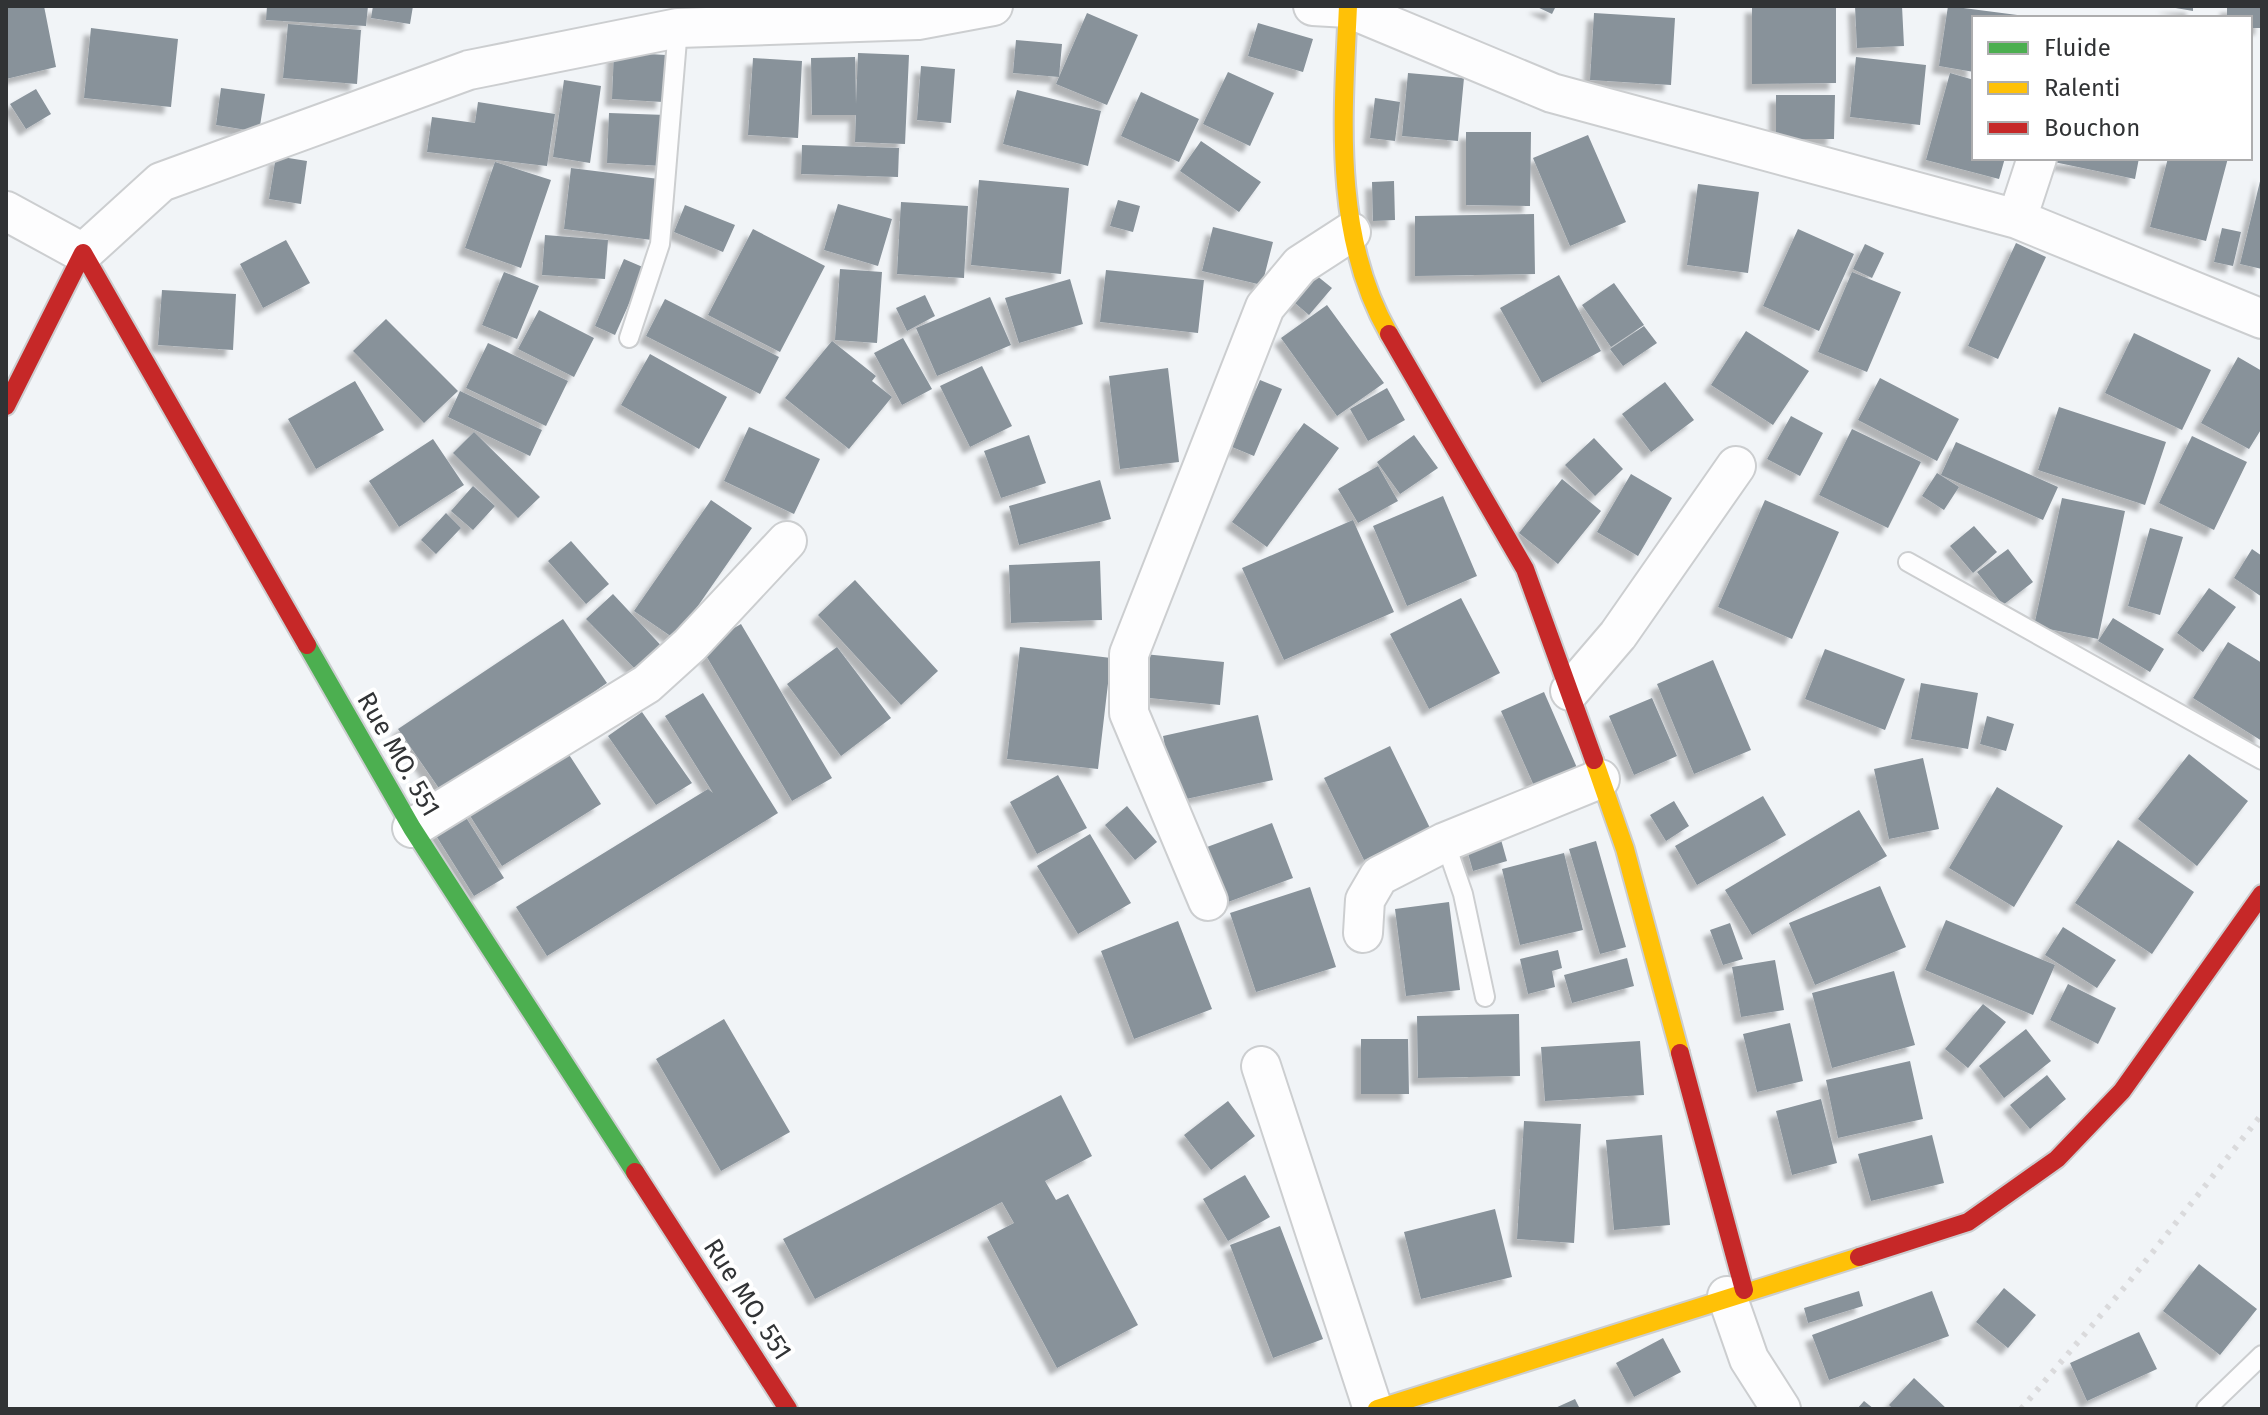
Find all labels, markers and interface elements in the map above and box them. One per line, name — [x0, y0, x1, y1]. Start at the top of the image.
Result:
legend — [1972, 16, 2252, 160]
text: Fluide — [2044, 34, 2111, 62]
text: Ralenti — [2044, 74, 2121, 102]
text: Bouchon — [2044, 114, 2140, 142]
street label: Rue MO. 551 — [351, 687, 447, 822]
street label: Rue MO. 551 — [697, 1233, 798, 1366]

